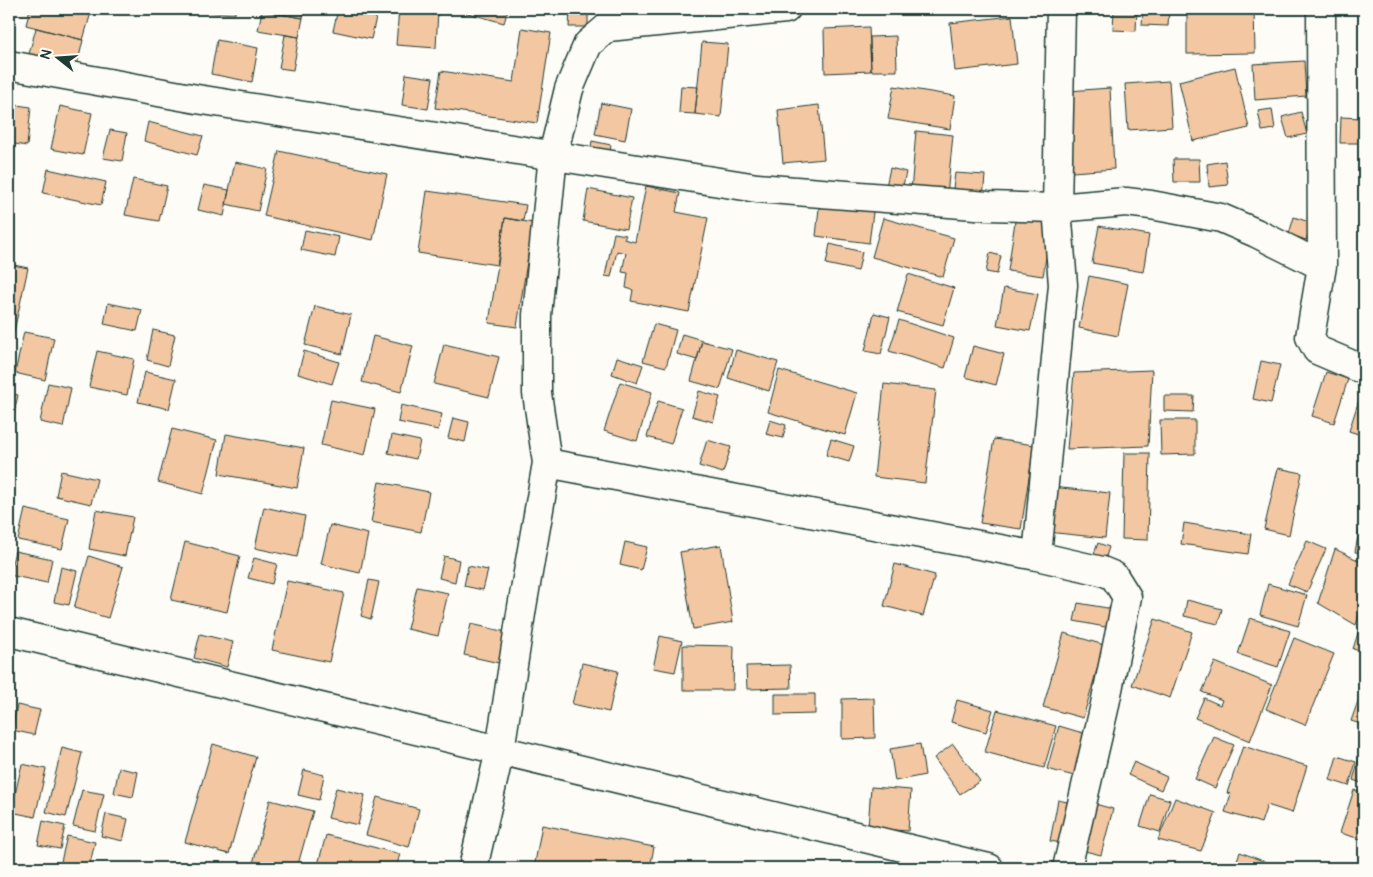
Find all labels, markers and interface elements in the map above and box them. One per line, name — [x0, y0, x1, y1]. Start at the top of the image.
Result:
north arrow — [32, 32, 82, 82]
text: N — [37, 47, 56, 61]

